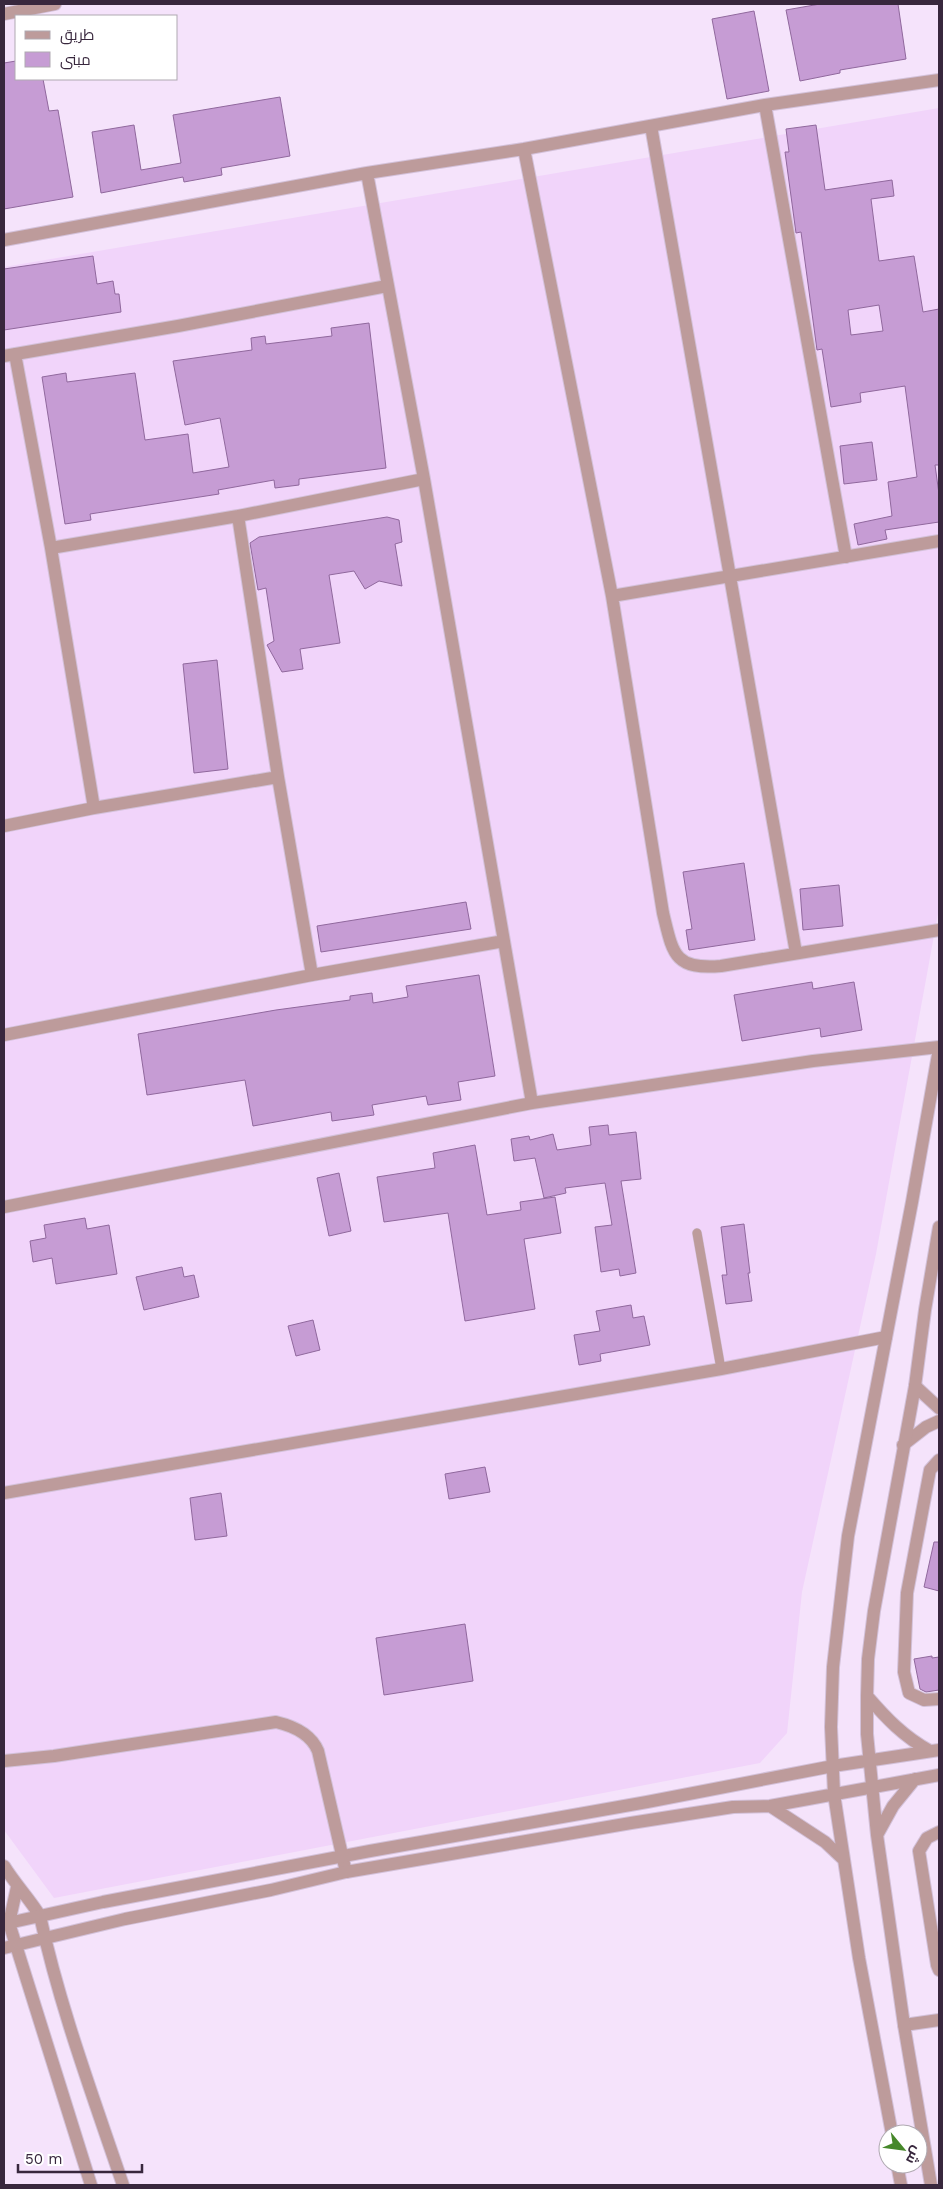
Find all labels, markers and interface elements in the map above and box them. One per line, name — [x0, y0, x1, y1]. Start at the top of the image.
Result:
legend — [15, 15, 178, 80]
text: طريق — [60, 26, 94, 45]
text: مبنى — [60, 51, 91, 70]
north arrow — [878, 2124, 928, 2174]
scale bar — [18, 2142, 141, 2174]
text: ش — [902, 2143, 926, 2167]
text: 50 m — [25, 2150, 62, 2168]

